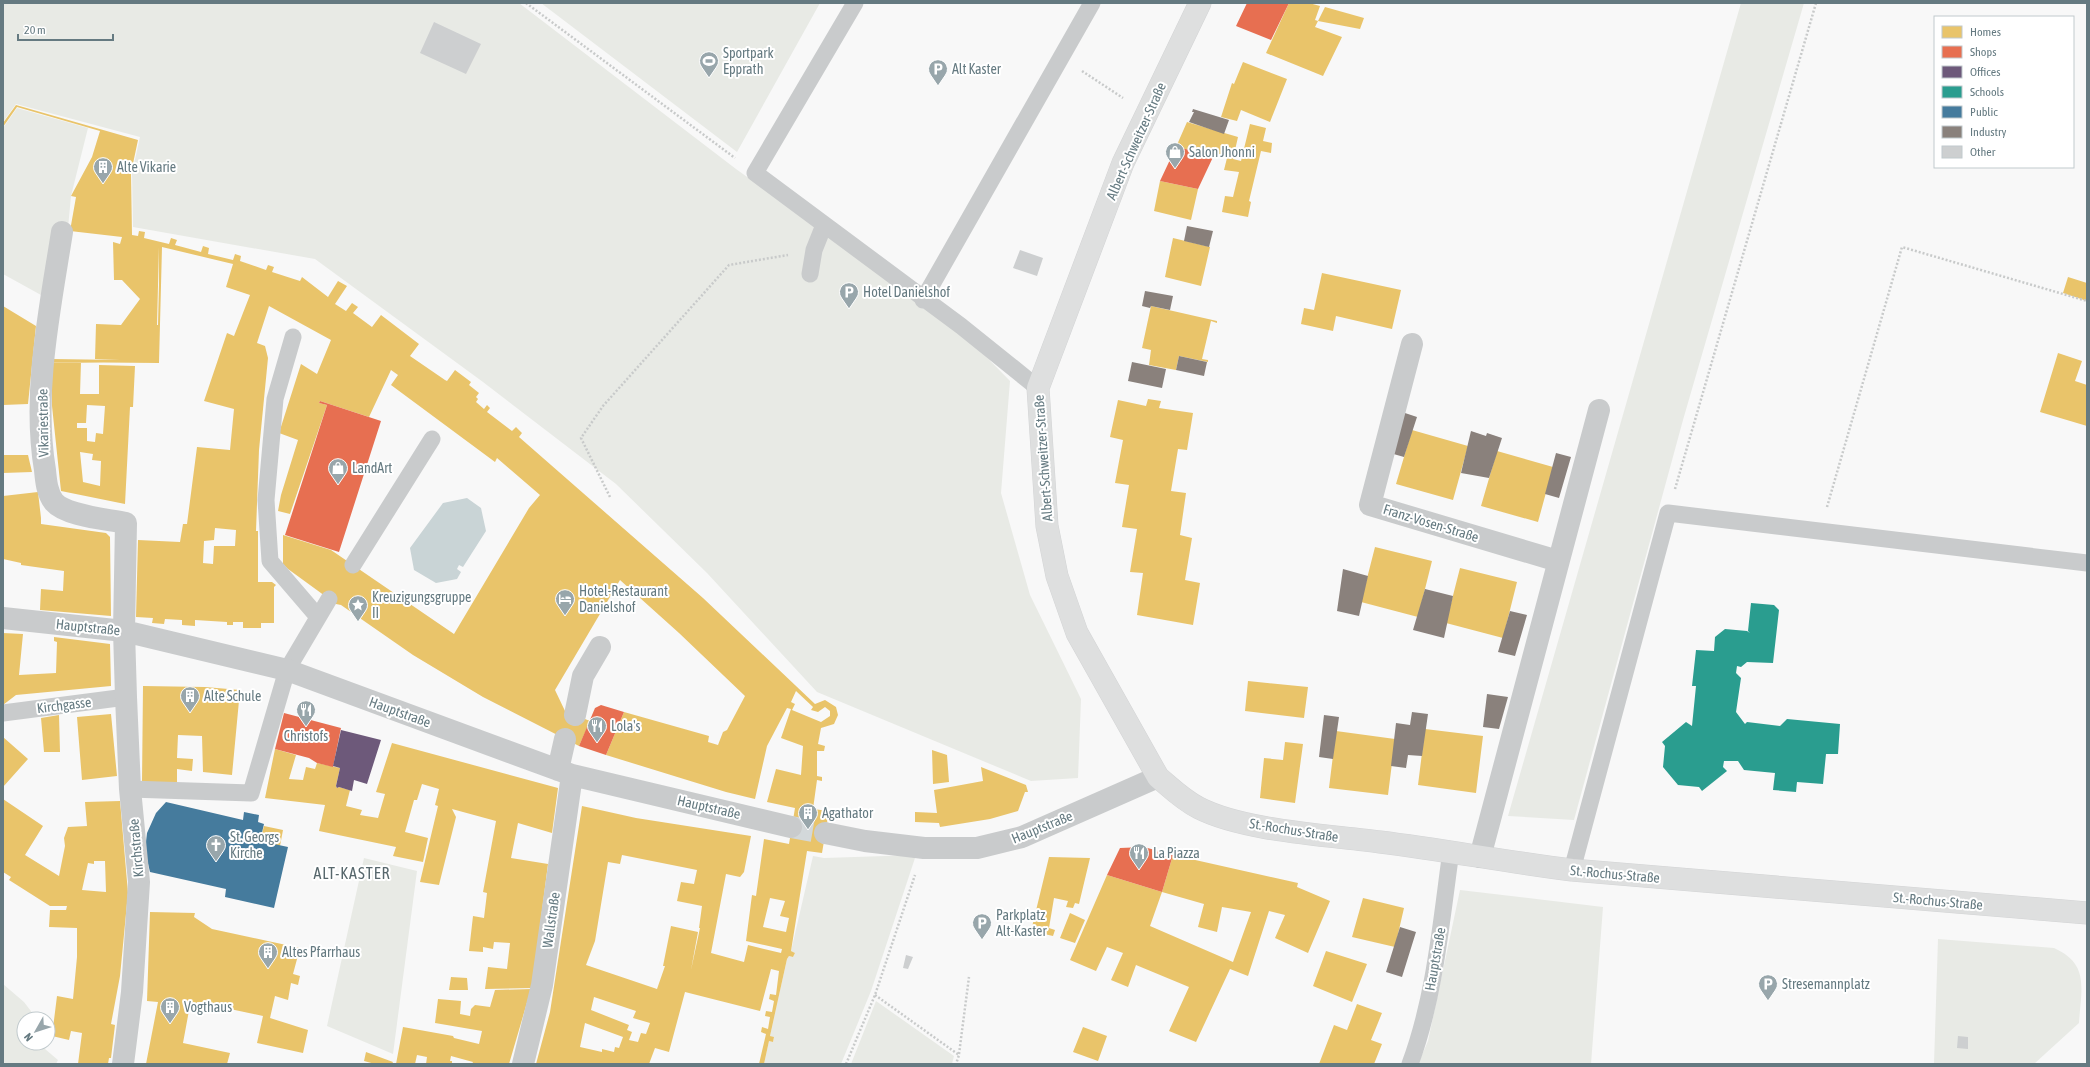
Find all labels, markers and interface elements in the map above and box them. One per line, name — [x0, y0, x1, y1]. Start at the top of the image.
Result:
scale bar — [18, 16, 113, 42]
legend — [1934, 16, 2074, 168]
text: 20 m — [24, 23, 46, 37]
text: Homes — [1970, 25, 2001, 39]
place label: Sportpark Epprath — [723, 45, 774, 77]
text: Shops — [1970, 45, 1996, 59]
sports icon: Sportpark Epprath — [698, 50, 720, 78]
parking icon: Alt Kaster — [927, 58, 949, 86]
place label: Alt Kaster — [952, 61, 1002, 77]
text: Offices — [1970, 65, 2000, 79]
street label: Albert-Schweitzer-Straße — [1103, 80, 1169, 202]
text: Schools — [1970, 85, 2004, 99]
text: Public — [1970, 105, 1998, 119]
text: Industry — [1970, 125, 2007, 139]
shop icon: Salon Jhonni — [1164, 141, 1186, 169]
place label: Salon Jhonni — [1189, 144, 1255, 160]
text: Other — [1970, 145, 1996, 159]
building icon: Alte Vikarie — [92, 156, 114, 184]
place label: Alte Vikarie — [117, 159, 176, 175]
parking icon: Hotel Danielshof — [838, 281, 860, 309]
place label: Hotel Danielshof — [863, 284, 950, 300]
street label: Vikariestraße — [34, 388, 52, 458]
street label: Albert-Schweitzer-Straße — [1031, 394, 1055, 522]
shop icon: LandArt — [327, 457, 349, 485]
place label: LandArt — [352, 460, 392, 476]
street label: Franz-Vosen-Straße — [1381, 501, 1481, 545]
place label: Hotel-Restaurant Danielshof — [579, 583, 668, 615]
hotel icon: Hotel-Restaurant Danielshof — [554, 588, 576, 616]
place label: Kreuzigungsgruppe II — [372, 589, 471, 621]
place icon: Kreuzigungsgruppe II — [347, 594, 369, 622]
street label: Hauptstraße — [55, 616, 121, 638]
building icon: Alte Schule — [179, 685, 201, 713]
place label: Alte Schule — [204, 688, 261, 704]
street label: Hauptstraße — [367, 693, 433, 731]
street label: Kirchgasse — [36, 694, 92, 716]
restaurant icon: Christofs — [295, 699, 317, 727]
restaurant icon: Lola's — [586, 715, 608, 743]
place label: Lola's — [611, 718, 641, 734]
place label: Christofs — [284, 728, 328, 744]
street label: Hauptstraße — [676, 792, 742, 822]
building icon: Agathator — [797, 802, 819, 830]
place label: Agathator — [822, 805, 874, 821]
street label: Hauptstraße — [1009, 808, 1075, 846]
street label: St.-Rochus-Straße — [1248, 815, 1340, 845]
street label: Kirchstraße — [125, 818, 147, 878]
place label: St. Georgs Kirche — [230, 829, 279, 861]
church icon: St. Georgs Kirche — [205, 834, 227, 862]
restaurant icon: La Piazza — [1128, 842, 1150, 870]
place label: La Piazza — [1153, 845, 1200, 861]
street label: St.-Rochus-Straße — [1570, 862, 1660, 886]
district label: ALT-KASTER — [313, 864, 391, 882]
street label: St.-Rochus-Straße — [1893, 889, 1983, 913]
street label: Wallstraße — [539, 891, 563, 949]
place label: Parkplatz Alt-Kaster — [996, 907, 1047, 939]
parking icon: Parkplatz Alt-Kaster — [971, 912, 993, 940]
street label: Hauptstraße — [1422, 926, 1448, 992]
building icon: Altes Pfarrhaus — [257, 941, 279, 969]
place label: Altes Pfarrhaus — [282, 944, 360, 960]
parking icon: Stresemannplatz — [1757, 973, 1779, 1001]
place label: Stresemannplatz — [1782, 976, 1870, 992]
building icon: Vogthaus — [159, 996, 181, 1024]
place label: Vogthaus — [184, 999, 232, 1015]
north arrow — [16, 1011, 56, 1051]
text: N — [22, 1031, 35, 1044]

